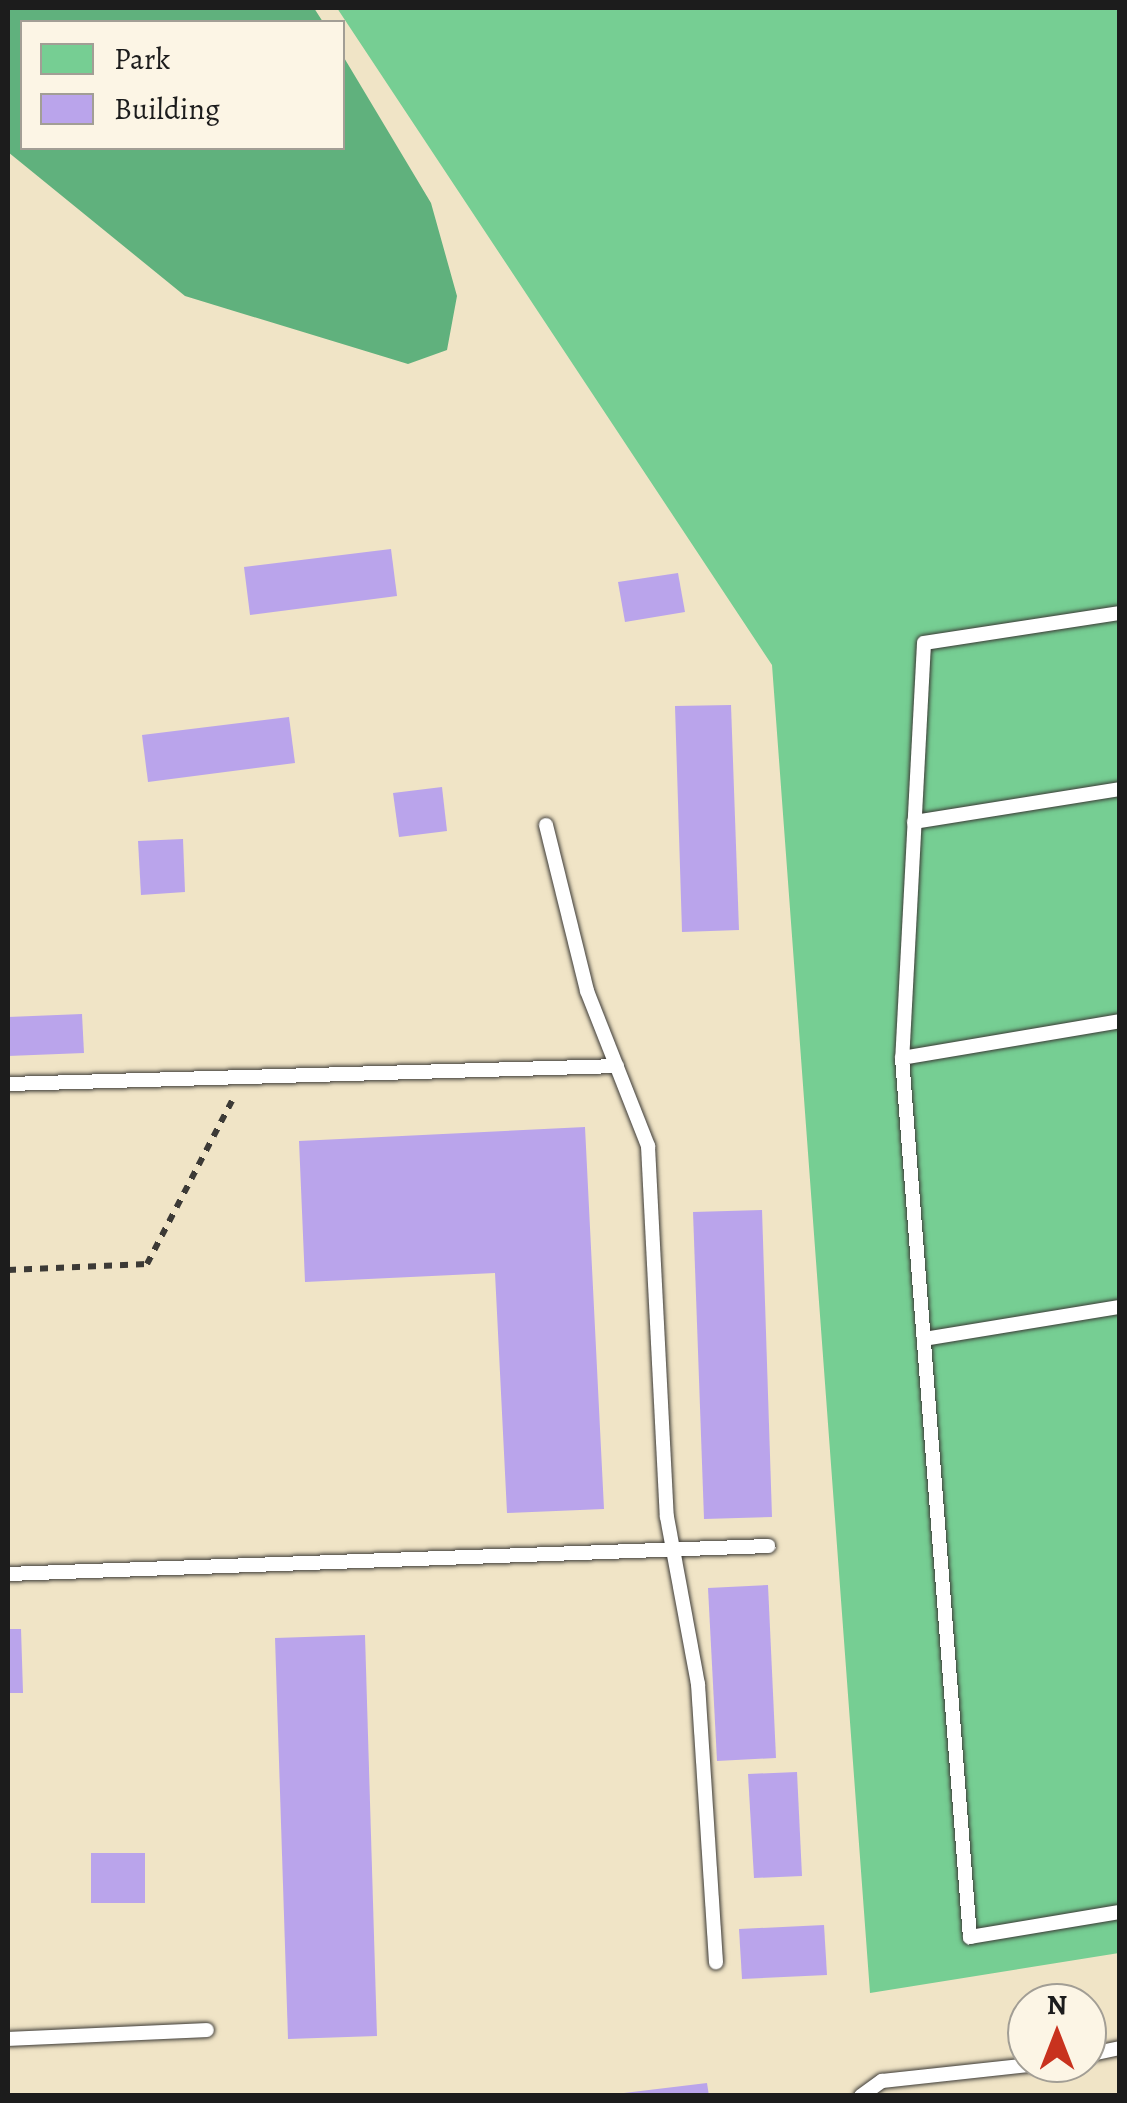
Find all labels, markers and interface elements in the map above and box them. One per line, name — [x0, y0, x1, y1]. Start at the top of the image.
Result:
legend — [20, 20, 345, 150]
text: Park — [114, 39, 170, 79]
text: Building — [114, 89, 220, 129]
north arrow — [1007, 1983, 1107, 2083]
text: N — [1047, 1986, 1067, 2024]

